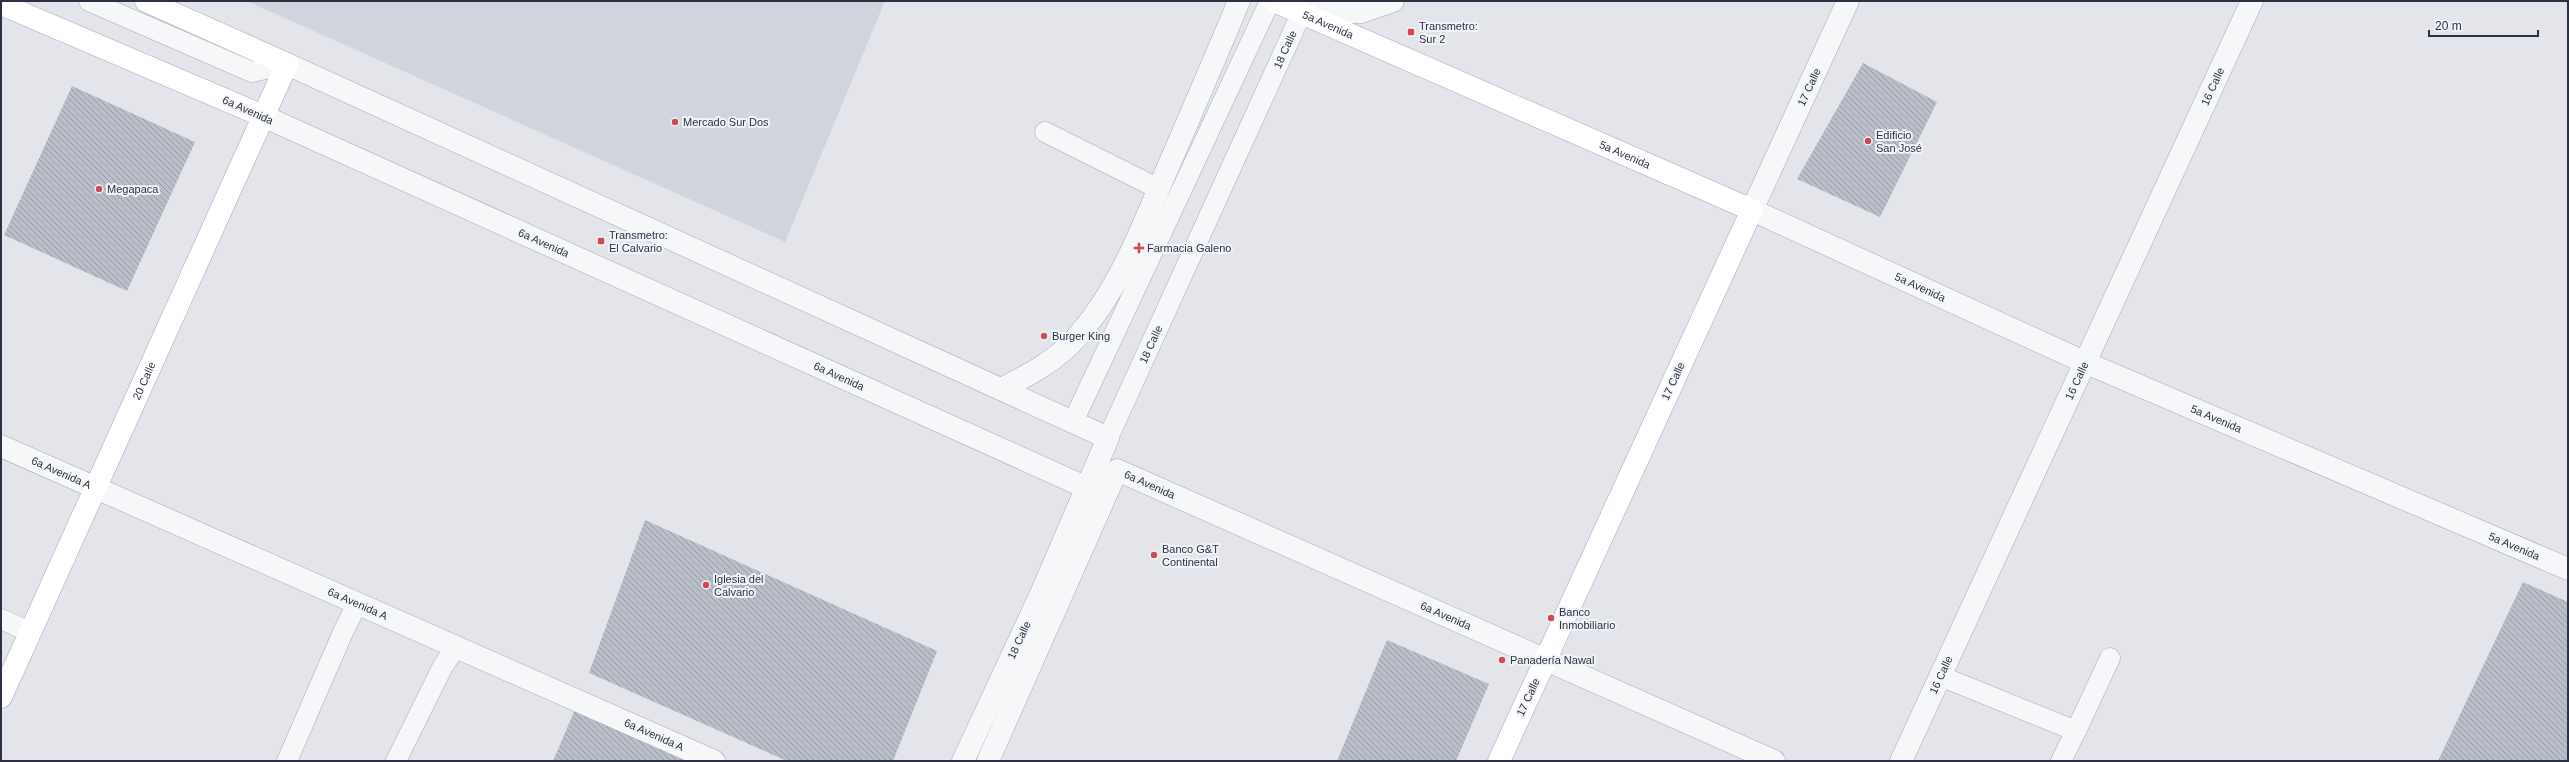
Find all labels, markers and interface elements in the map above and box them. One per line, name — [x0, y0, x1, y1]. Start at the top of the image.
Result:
street label: 5a Avenida — [1301, 8, 1356, 41]
scale bar — [2429, 12, 2538, 38]
text: 20 m — [2435, 19, 2462, 33]
place label: Transmetro: Sur 2 — [1419, 20, 1478, 45]
marker: Transmetro: Sur 2 — [1406, 27, 1416, 37]
street label: 18 Calle — [1271, 29, 1299, 70]
street label: 17 Calle — [1795, 66, 1823, 108]
street label: 16 Calle — [2199, 66, 2226, 107]
street label: 6a Avenida — [221, 93, 276, 127]
place label: Mercado Sur Dos — [683, 116, 769, 128]
marker: Mercado Sur Dos — [670, 117, 680, 127]
place label: Edificio San José — [1876, 129, 1922, 154]
marker: Edificio San José — [1863, 136, 1873, 146]
street label: 5a Avenida — [1598, 138, 1653, 171]
place label: Megapaca — [107, 183, 159, 195]
marker: Megapaca — [94, 184, 104, 194]
street label: 6a Avenida — [517, 226, 572, 260]
place label: Transmetro: El Calvario — [609, 229, 668, 254]
marker: Transmetro: El Calvario — [596, 236, 606, 246]
place label: Farmacia Galeno — [1147, 242, 1231, 254]
marker: Farmacia Galeno — [1134, 243, 1144, 253]
street label: 5a Avenida — [1893, 270, 1948, 304]
street label: 18 Calle — [1137, 323, 1165, 365]
place label: Burger King — [1052, 330, 1110, 342]
marker: Burger King — [1039, 331, 1049, 341]
street label: 6a Avenida — [812, 359, 867, 393]
street label: 20 Calle — [130, 360, 158, 402]
street label: 17 Calle — [1659, 360, 1687, 402]
street label: 16 Calle — [2063, 360, 2091, 401]
street label: 5a Avenida — [2189, 402, 2244, 435]
street label: 6a Avenida A — [30, 454, 94, 491]
street label: 6a Avenida — [1122, 468, 1178, 501]
street label: 5a Avenida — [2487, 530, 2542, 563]
place label: Banco G&T Continental — [1162, 543, 1219, 568]
marker: Banco G&T Continental — [1149, 550, 1159, 560]
place label: Iglesia del Calvario — [714, 573, 764, 598]
marker: Iglesia del Calvario — [701, 580, 711, 590]
street label: 6a Avenida A — [326, 585, 390, 622]
street label: 6a Avenida — [1419, 599, 1474, 633]
place label: Banco Inmobiliario — [1559, 606, 1615, 631]
marker: Banco Inmobiliario — [1546, 613, 1556, 623]
street label: 18 Calle — [1005, 619, 1033, 661]
place label: Panadería Nawal — [1510, 654, 1594, 666]
street label: 16 Calle — [1927, 654, 1955, 696]
marker: Panadería Nawal — [1497, 655, 1507, 665]
street label: 17 Calle — [1514, 676, 1542, 718]
street label: 6a Avenida A — [622, 716, 686, 753]

